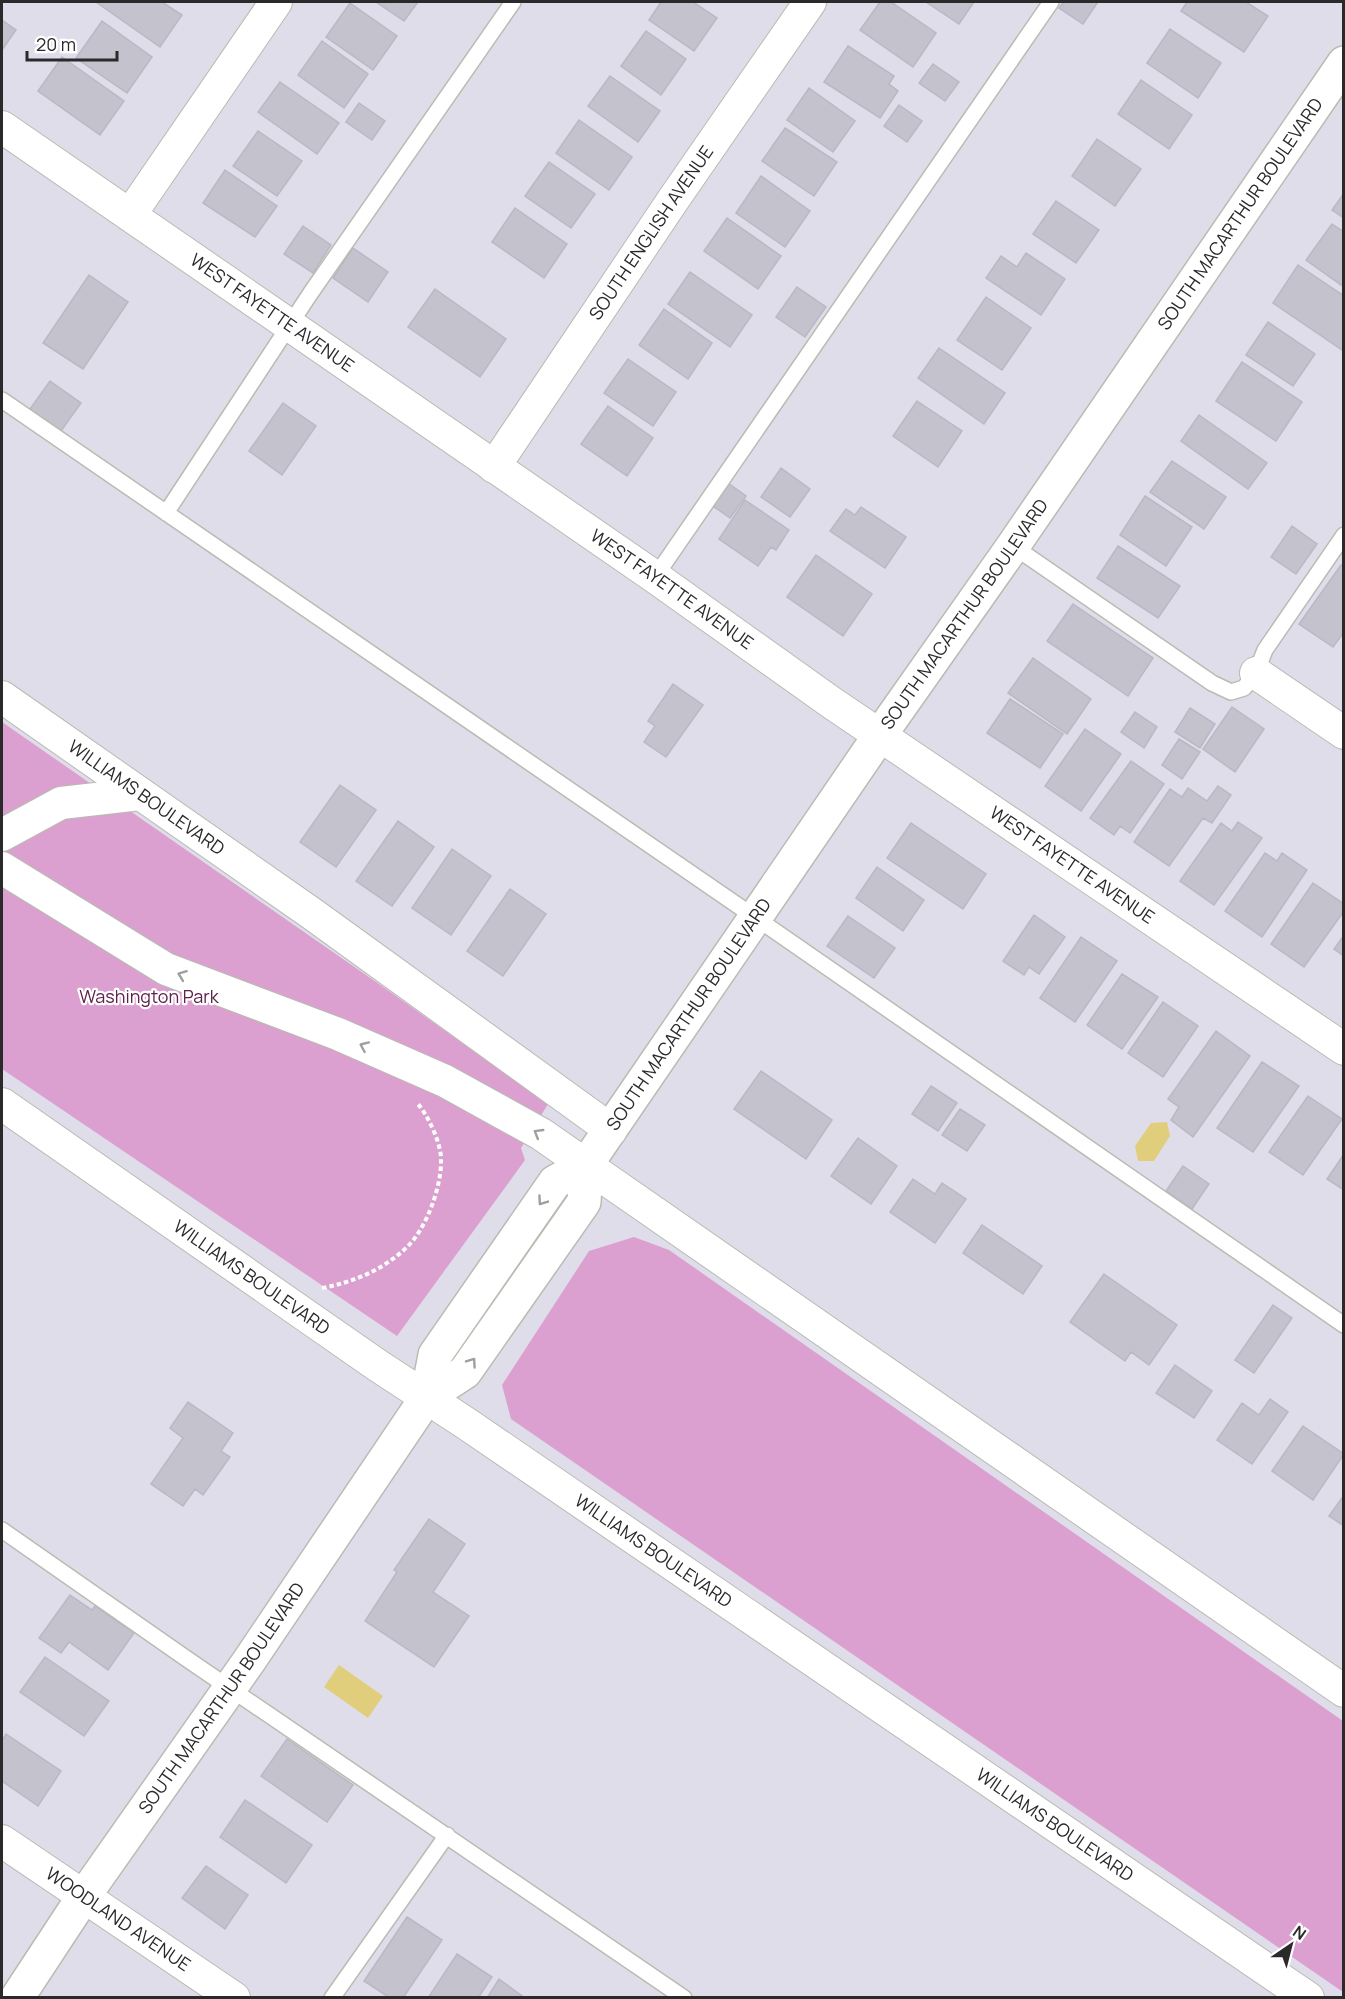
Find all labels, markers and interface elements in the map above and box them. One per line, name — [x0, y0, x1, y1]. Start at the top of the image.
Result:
scale bar — [27, 24, 117, 62]
text: 20 m — [36, 32, 76, 56]
street label: SOUTH MACARTHUR BOULEVARD — [1152, 93, 1328, 334]
street label: SOUTH ENGLISH AVENUE — [583, 140, 718, 324]
street label: WEST FAYETTE AVENUE — [186, 247, 359, 377]
street label: SOUTH MACARTHUR BOULEVARD — [875, 494, 1053, 734]
street label: WEST FAYETTE AVENUE — [586, 523, 759, 654]
street label: WILLIAMS BOULEVARD — [64, 734, 230, 860]
street label: WEST FAYETTE AVENUE — [985, 800, 1160, 929]
street label: SOUTH MACARTHUR BOULEVARD — [600, 893, 776, 1135]
one-way arrow — [177, 970, 188, 982]
park label: Washington Park — [79, 984, 220, 1008]
one-way arrow — [359, 1041, 370, 1053]
one-way arrow — [534, 1128, 544, 1140]
one-way arrow — [538, 1194, 549, 1205]
street label: WILLIAMS BOULEVARD — [169, 1214, 335, 1340]
one-way arrow — [465, 1358, 476, 1369]
street label: WILLIAMS BOULEVARD — [570, 1488, 737, 1613]
street label: SOUTH MACARTHUR BOULEVARD — [132, 1577, 310, 1818]
street label: WILLIAMS BOULEVARD — [972, 1762, 1139, 1886]
street label: WOODLAND AVENUE — [41, 1861, 196, 1976]
north arrow — [1261, 1915, 1321, 1975]
text: N — [1289, 1920, 1311, 1945]

